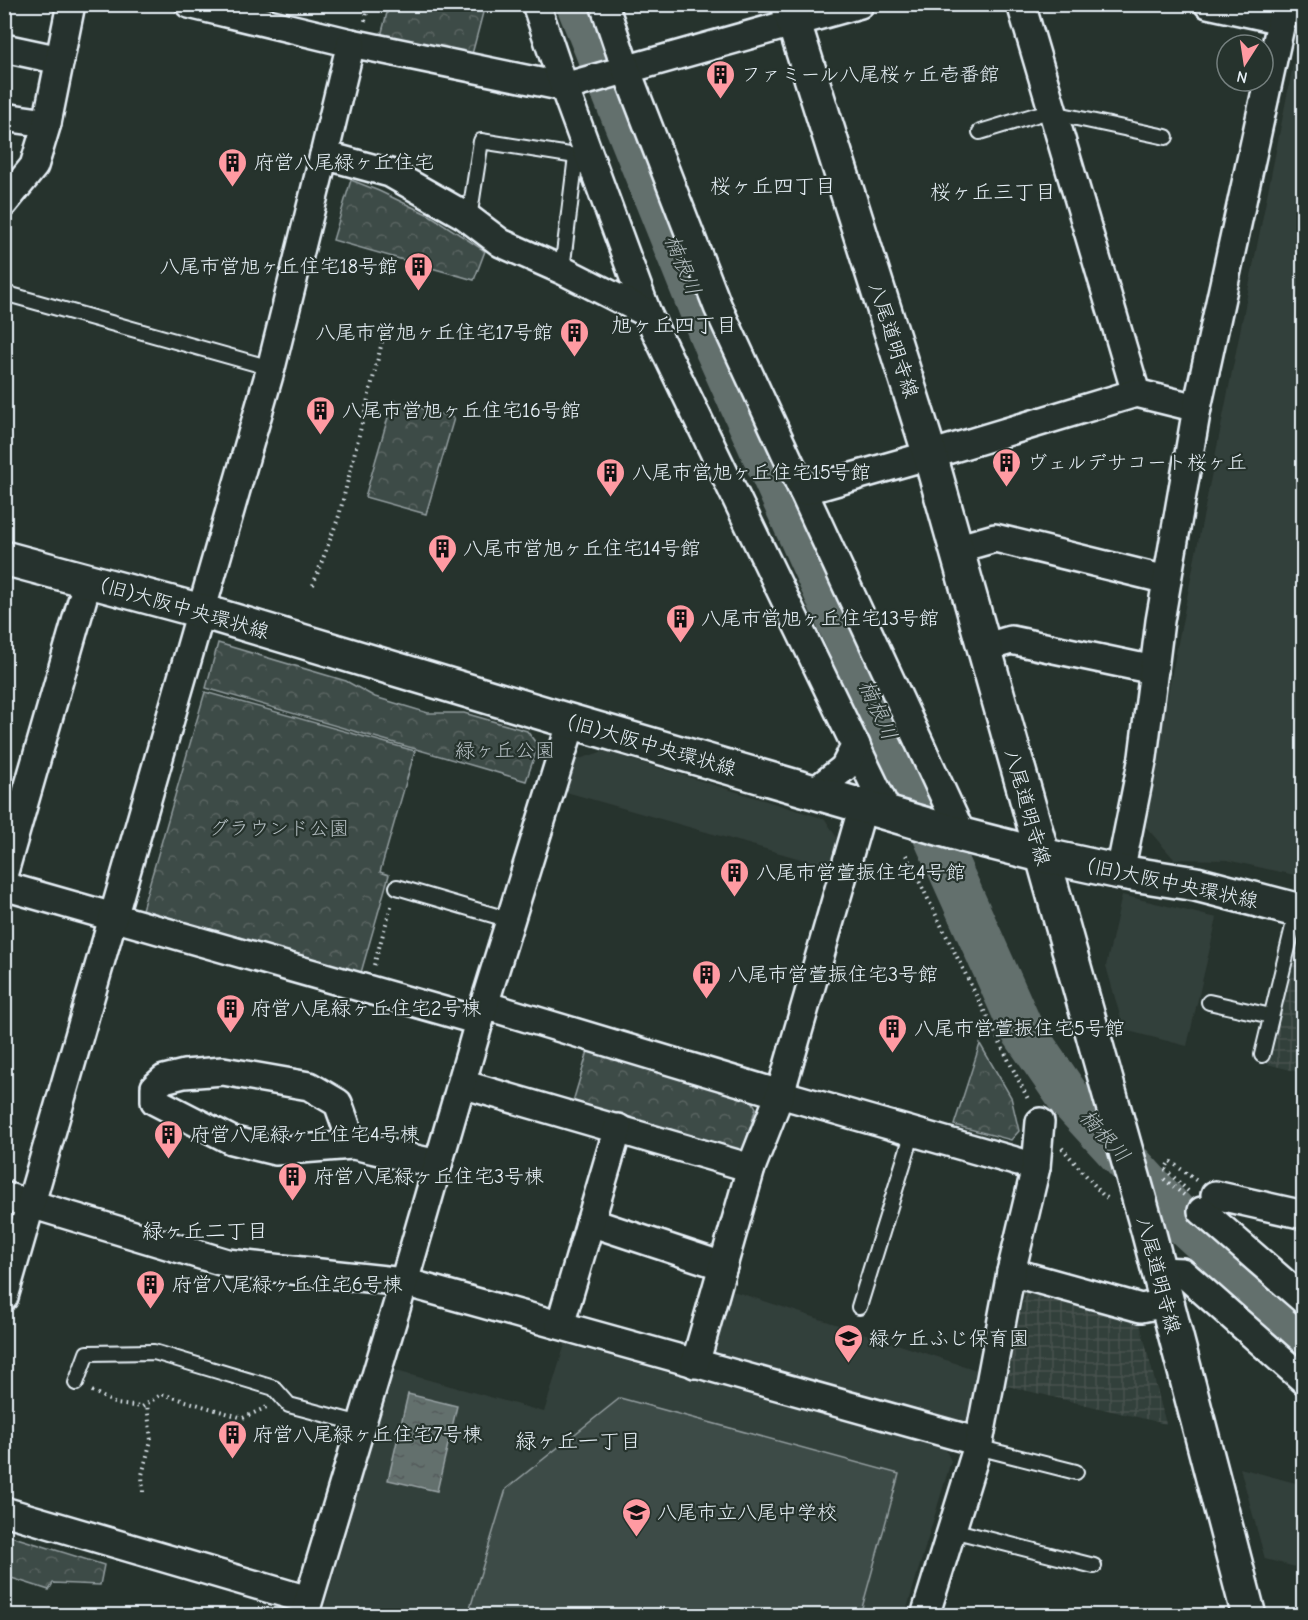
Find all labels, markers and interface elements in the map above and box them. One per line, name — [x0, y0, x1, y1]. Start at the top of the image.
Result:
north arrow — [1215, 33, 1275, 93]
building icon: ファミール八尾桜ヶ丘壱番館 — [704, 58, 736, 100]
place label: ファミール八尾桜ヶ丘壱番館 — [741, 63, 999, 86]
text: N — [1235, 67, 1249, 87]
building icon: 府営八尾緑ヶ丘住宅 — [217, 146, 249, 188]
place label: 府営八尾緑ヶ丘住宅 — [254, 151, 434, 174]
district label: 桜ヶ丘四丁目 — [710, 174, 836, 198]
district label: 桜ヶ丘三丁目 — [930, 180, 1056, 204]
water label: 楠根川 — [660, 231, 706, 299]
building icon: 八尾市営旭ヶ丘住宅18号館 — [403, 250, 435, 292]
place label: 八尾市営旭ヶ丘住宅18号館 — [160, 255, 398, 278]
street label: 八尾道明寺線 — [864, 280, 923, 401]
district label: 旭ヶ丘四丁目 — [611, 313, 737, 337]
building icon: 八尾市営旭ヶ丘住宅17号館 — [558, 316, 590, 358]
place label: 八尾市営旭ヶ丘住宅17号館 — [316, 321, 553, 344]
building icon: 八尾市営旭ヶ丘住宅16号館 — [305, 394, 337, 436]
place label: 八尾市営旭ヶ丘住宅16号館 — [342, 399, 581, 422]
building icon: ヴェルデサコート桜ヶ丘 — [990, 446, 1022, 488]
place label: ヴェルデサコート桜ヶ丘 — [1027, 451, 1247, 474]
building icon: 八尾市営旭ヶ丘住宅15号館 — [595, 456, 627, 498]
place label: 八尾市営旭ヶ丘住宅15号館 — [632, 461, 871, 484]
building icon: 八尾市営旭ヶ丘住宅14号館 — [426, 532, 458, 574]
place label: 八尾市営旭ヶ丘住宅14号館 — [463, 537, 701, 560]
street label: (旧)大阪中央環状線 — [98, 573, 272, 643]
building icon: 八尾市営旭ヶ丘住宅13号館 — [664, 602, 696, 644]
place label: 八尾市営旭ヶ丘住宅13号館 — [701, 607, 939, 630]
water label: 楠根川 — [854, 676, 902, 744]
street label: (旧)大阪中央環状線 — [565, 710, 739, 780]
park label: 緑ヶ丘公園 — [455, 739, 555, 762]
street label: 八尾道明寺線 — [1000, 746, 1055, 868]
park label: グラウンド公園 — [209, 817, 349, 840]
street label: (旧)大阪中央環状線 — [1085, 854, 1260, 913]
building icon: 八尾市営萱振住宅4号館 — [719, 856, 751, 898]
place label: 八尾市営萱振住宅4号館 — [756, 861, 966, 884]
building icon: 八尾市営萱振住宅3号館 — [691, 958, 723, 1000]
place label: 八尾市営萱振住宅3号館 — [728, 963, 938, 986]
building icon: 府営八尾緑ヶ丘住宅2号棟 — [214, 992, 246, 1034]
place label: 府営八尾緑ヶ丘住宅2号棟 — [251, 997, 481, 1020]
building icon: 八尾市営萱振住宅5号館 — [877, 1012, 909, 1054]
place label: 八尾市営萱振住宅5号館 — [914, 1017, 1125, 1040]
water label: 楠根川 — [1075, 1105, 1135, 1167]
building icon: 府営八尾緑ヶ丘住宅4号棟 — [153, 1118, 185, 1160]
place label: 府営八尾緑ヶ丘住宅4号棟 — [190, 1123, 420, 1146]
building icon: 府営八尾緑ヶ丘住宅3号棟 — [277, 1160, 309, 1202]
place label: 府営八尾緑ヶ丘住宅3号棟 — [314, 1165, 544, 1188]
street label: 八尾道明寺線 — [1132, 1214, 1185, 1336]
district label: 緑ヶ丘二丁目 — [142, 1219, 268, 1243]
building icon: 府営八尾緑ヶ丘住宅6号棟 — [135, 1268, 167, 1310]
place label: 府営八尾緑ヶ丘住宅6号棟 — [172, 1273, 403, 1296]
school or university icon: 緑ケ丘ふじ保育園 — [832, 1322, 864, 1364]
place label: 緑ケ丘ふじ保育園 — [869, 1327, 1029, 1350]
building icon: 府営八尾緑ヶ丘住宅7号棟 — [216, 1418, 248, 1460]
place label: 府営八尾緑ヶ丘住宅7号棟 — [253, 1423, 482, 1446]
district label: 緑ヶ丘一丁目 — [515, 1429, 641, 1453]
school or university icon: 八尾市立八尾中学校 — [620, 1496, 652, 1538]
place label: 八尾市立八尾中学校 — [657, 1501, 837, 1524]

